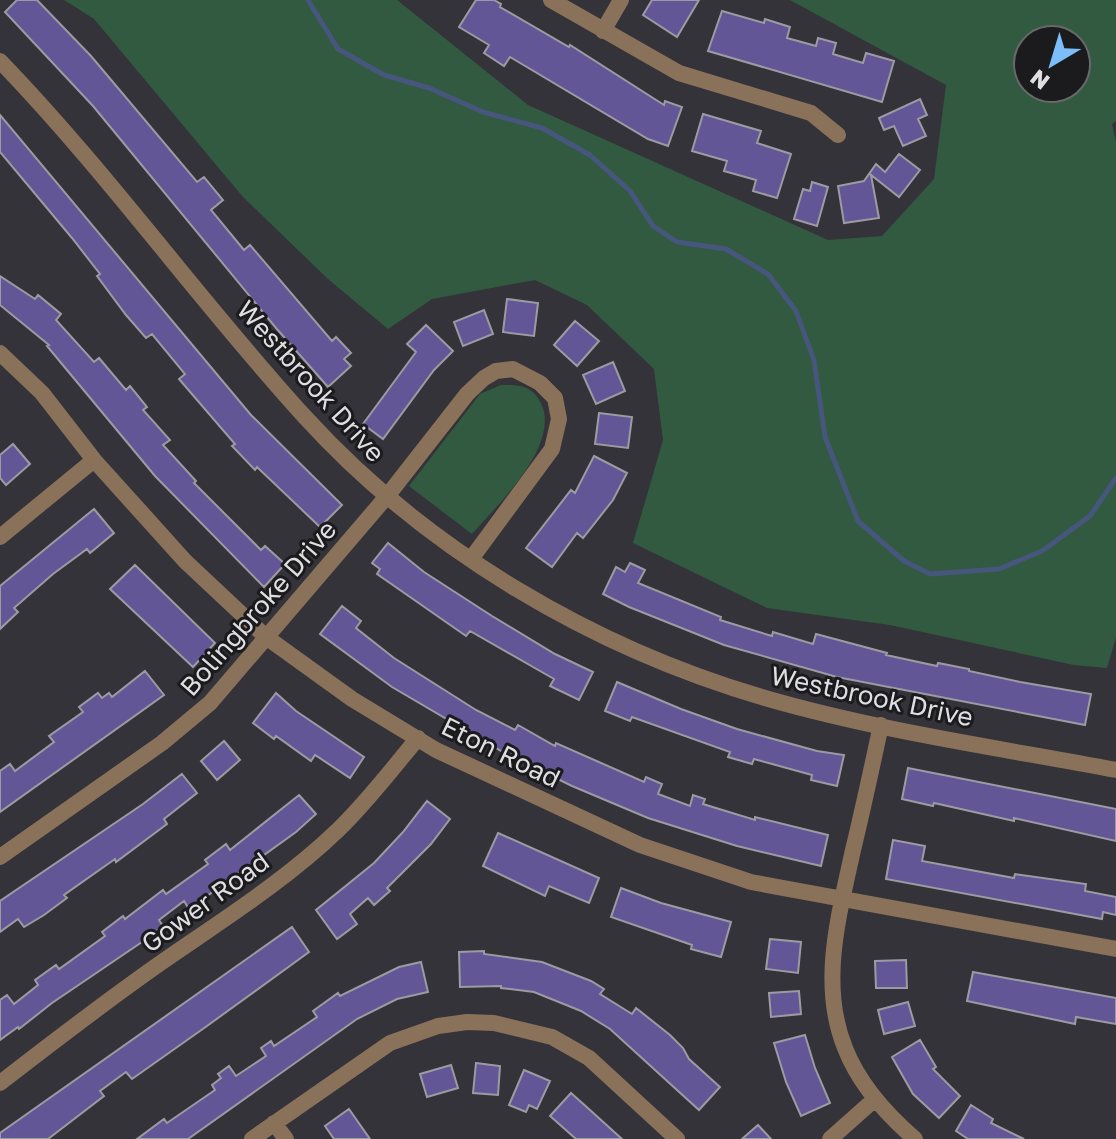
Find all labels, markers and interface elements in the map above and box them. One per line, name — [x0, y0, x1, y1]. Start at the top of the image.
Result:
north arrow — [1012, 24, 1092, 104]
text: N — [1024, 64, 1054, 96]
street label: Westbrook Drive — [231, 294, 391, 468]
street label: Bolingbroke Drive — [173, 514, 343, 702]
street label: Westbrook Drive — [768, 659, 976, 733]
street label: Eton Road — [437, 710, 565, 794]
street label: Gower Road — [135, 845, 275, 959]

